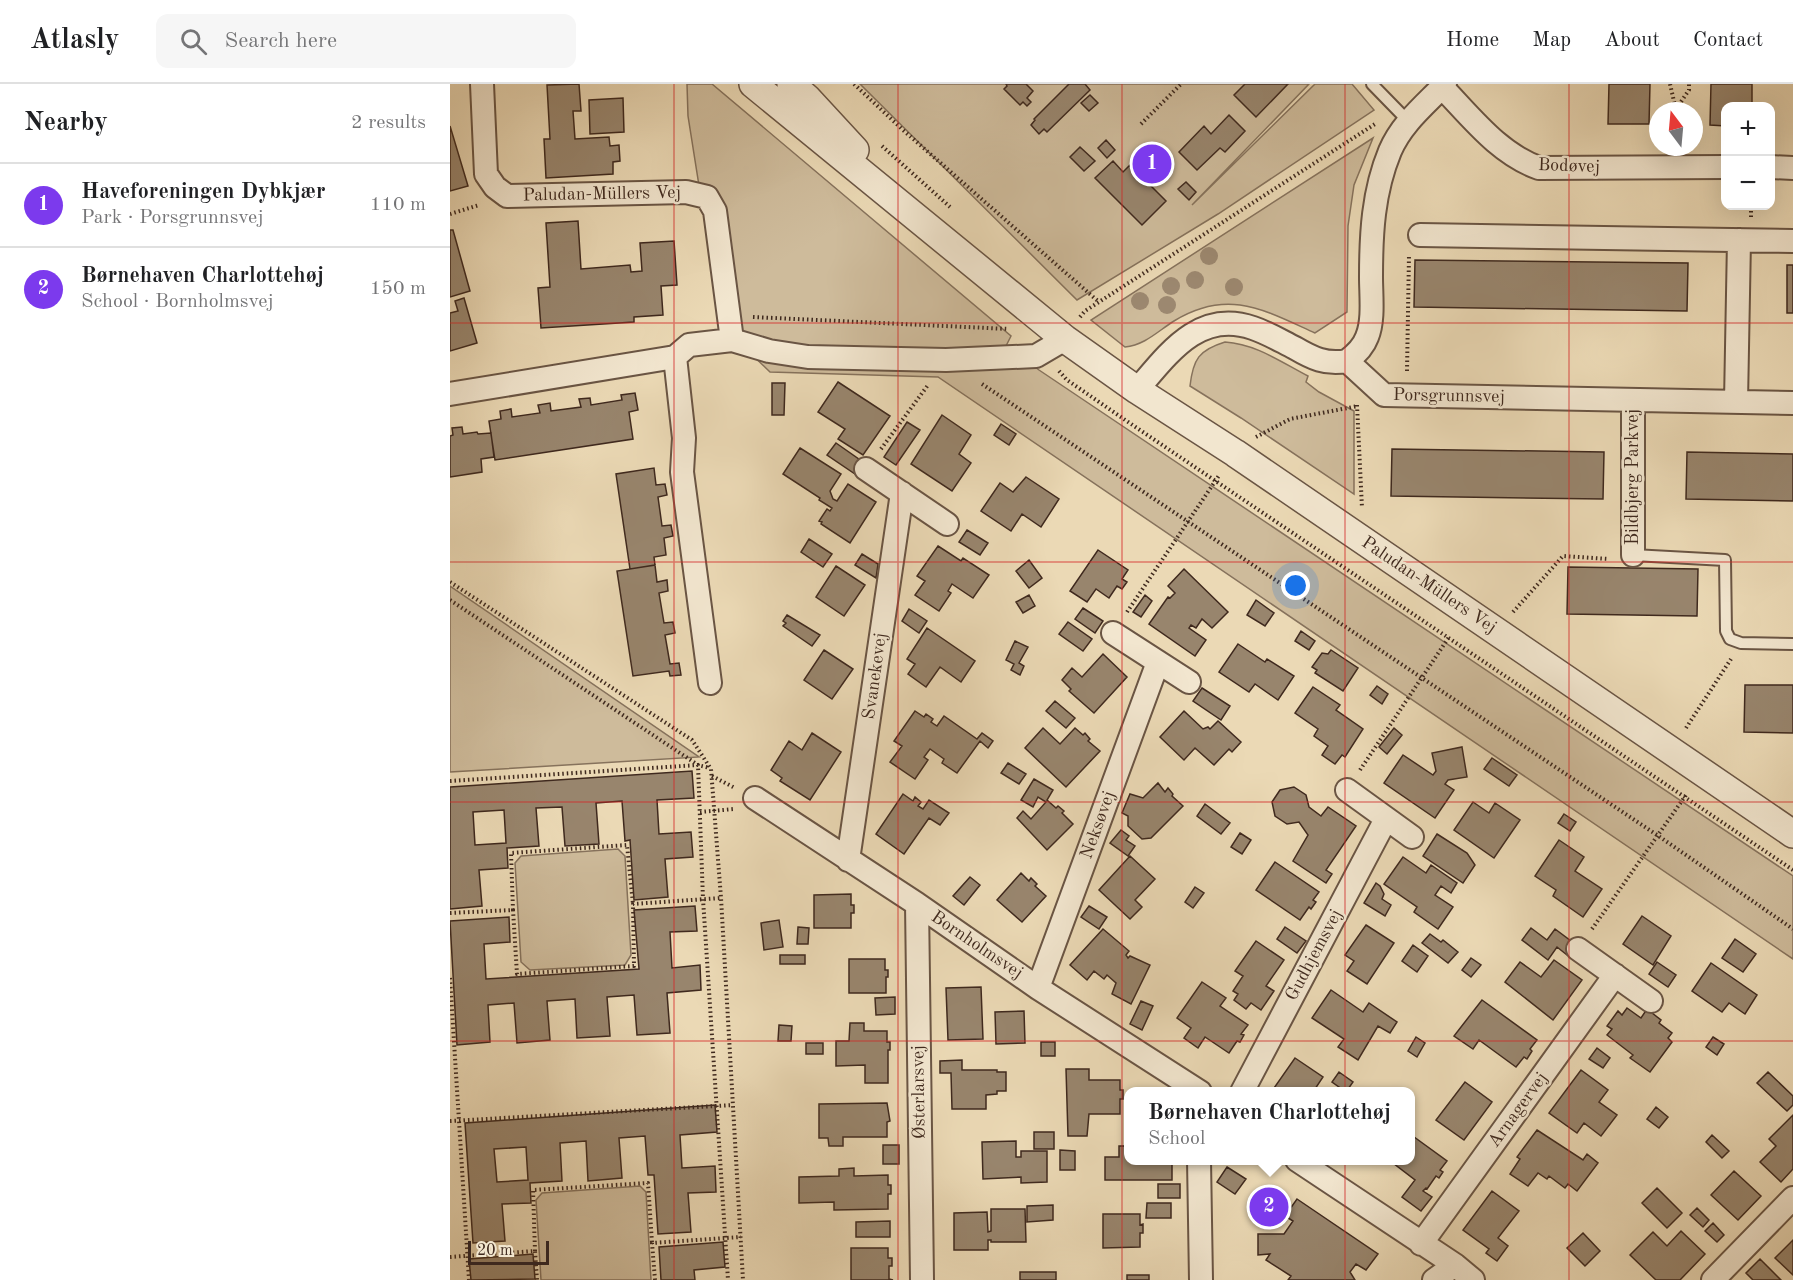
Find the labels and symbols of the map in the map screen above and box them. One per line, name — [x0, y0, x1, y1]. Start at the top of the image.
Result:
north arrow — [1649, 102, 1703, 156]
pin: 1 — [1132, 142, 1172, 187]
street label: Bodøvej — [1538, 156, 1600, 176]
street label: Paludan-Müllers Vej — [523, 184, 681, 204]
street label: Porsgrunnsvej — [1393, 386, 1505, 406]
street label: Bildbjerg Parkvej — [1624, 409, 1642, 545]
street label: Paludan-Müllers Vej — [1358, 533, 1500, 637]
your location — [1281, 571, 1310, 600]
street label: Svanekevej — [860, 631, 890, 721]
street label: Neksøvej — [1077, 789, 1119, 861]
street label: Gudhjemsvej — [1282, 906, 1346, 1004]
street label: Bornholmsvej — [928, 908, 1026, 982]
street label: Østerlarsvej — [909, 1045, 929, 1139]
street label: Arnagervej — [1485, 1069, 1551, 1151]
pin: 2 — [1250, 1184, 1288, 1230]
scale bar — [468, 1238, 549, 1266]

